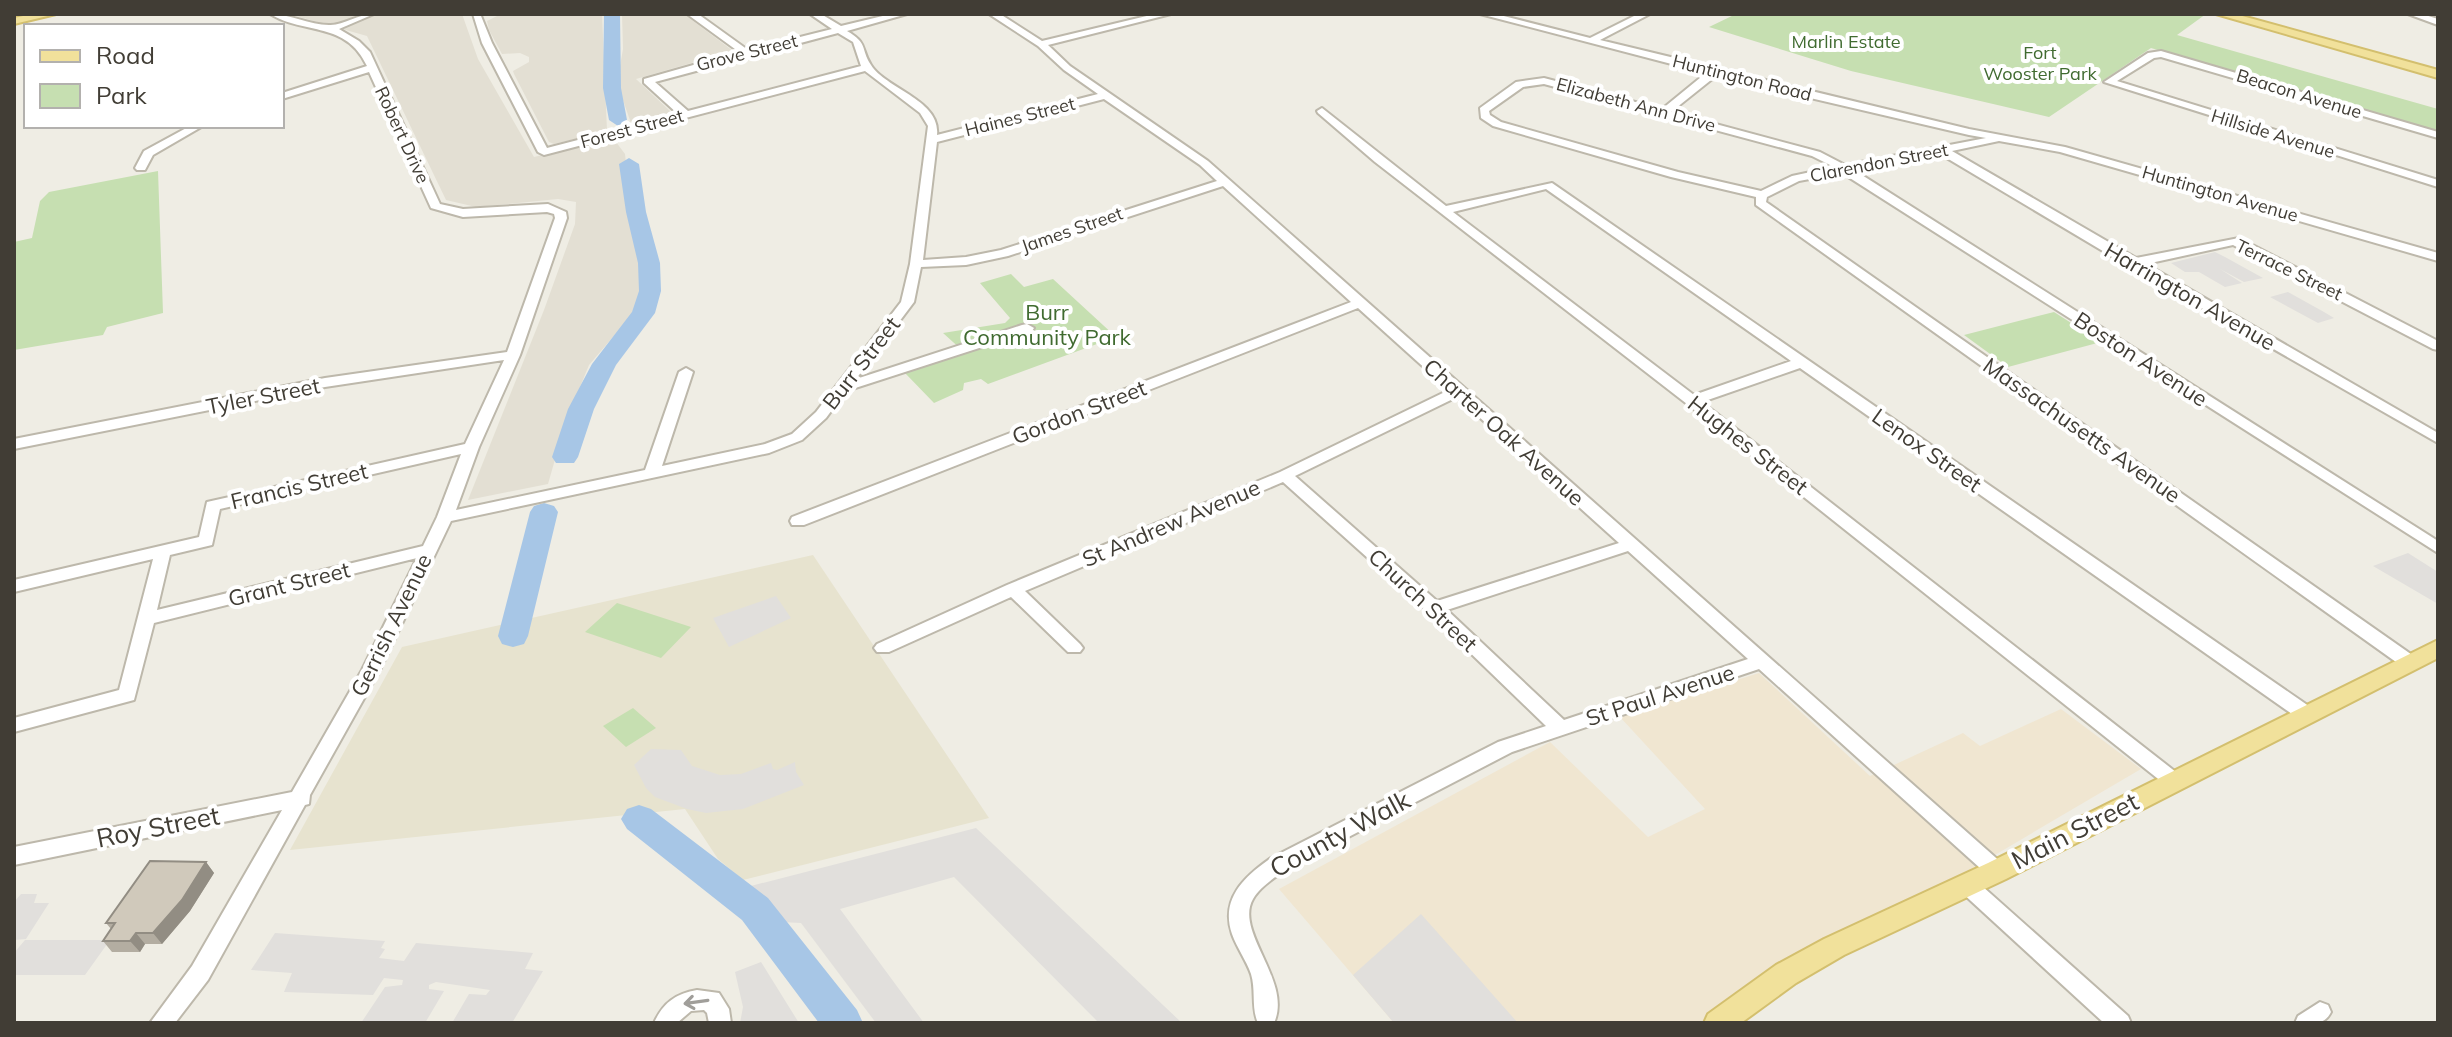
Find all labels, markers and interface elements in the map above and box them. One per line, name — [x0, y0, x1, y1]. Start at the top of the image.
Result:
legend — [24, 24, 284, 128]
street label: Grove Street — [694, 29, 800, 76]
park label: Marlin Estate — [1792, 30, 1900, 53]
text: Road — [96, 40, 155, 70]
park label: Fort Wooster Park — [1983, 41, 2097, 85]
street label: Huntington Road — [1670, 49, 1814, 106]
street label: Beacon Avenue — [2234, 64, 2365, 123]
street label: Elizabeth Ann Drive — [1554, 72, 1718, 137]
text: Park — [96, 80, 147, 110]
street label: Robert Drive — [370, 83, 435, 187]
street label: Haines Street — [962, 92, 1077, 141]
street label: Forest Street — [578, 104, 686, 153]
street label: Hillside Avenue — [2209, 104, 2338, 163]
street label: Clarendon Street — [1808, 138, 1950, 187]
street label: Huntington Avenue — [2140, 160, 2301, 227]
street label: James Street — [1018, 201, 1126, 258]
street label: Terrace Street — [2232, 234, 2346, 305]
street label: Harrington Avenue — [2099, 236, 2281, 356]
park label: Burr Community Park — [963, 298, 1132, 351]
street label: Boston Avenue — [2069, 305, 2213, 413]
street label: Burr Street — [816, 311, 906, 415]
street label: Massachusetts Avenue — [1978, 351, 2186, 509]
street label: Charter Oak Avenue — [1418, 352, 1590, 512]
street label: Tyler Street — [204, 371, 323, 421]
street label: Gordon Street — [1008, 373, 1150, 450]
street label: Hughes Street — [1682, 389, 1814, 501]
street label: Lenox Street — [1867, 402, 1987, 498]
street label: Francis Street — [228, 457, 371, 515]
street label: St Andrew Avenue — [1078, 473, 1264, 573]
street label: Church Street — [1363, 542, 1484, 658]
street label: Gerrish Avenue — [344, 549, 438, 701]
street label: Grant Street — [225, 555, 353, 613]
street label: St Paul Avenue — [1582, 658, 1738, 732]
street label: County Walk — [1264, 782, 1416, 884]
street label: Main Street — [2006, 785, 2144, 877]
street label: Roy Street — [93, 798, 222, 855]
one-way arrow — [684, 995, 710, 1010]

